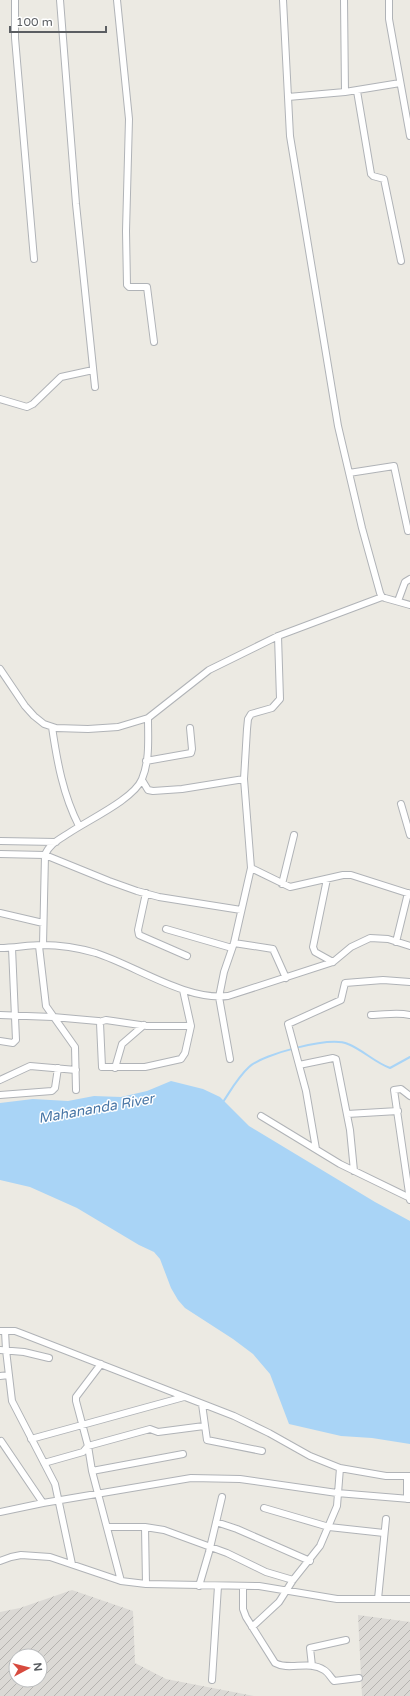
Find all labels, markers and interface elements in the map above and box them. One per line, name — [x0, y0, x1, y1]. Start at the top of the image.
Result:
scale bar — [10, 8, 106, 34]
text: 100 m — [16, 15, 53, 29]
water label: Mahananda River — [37, 1090, 157, 1127]
north arrow — [8, 1648, 48, 1688]
text: N — [30, 1662, 44, 1672]

